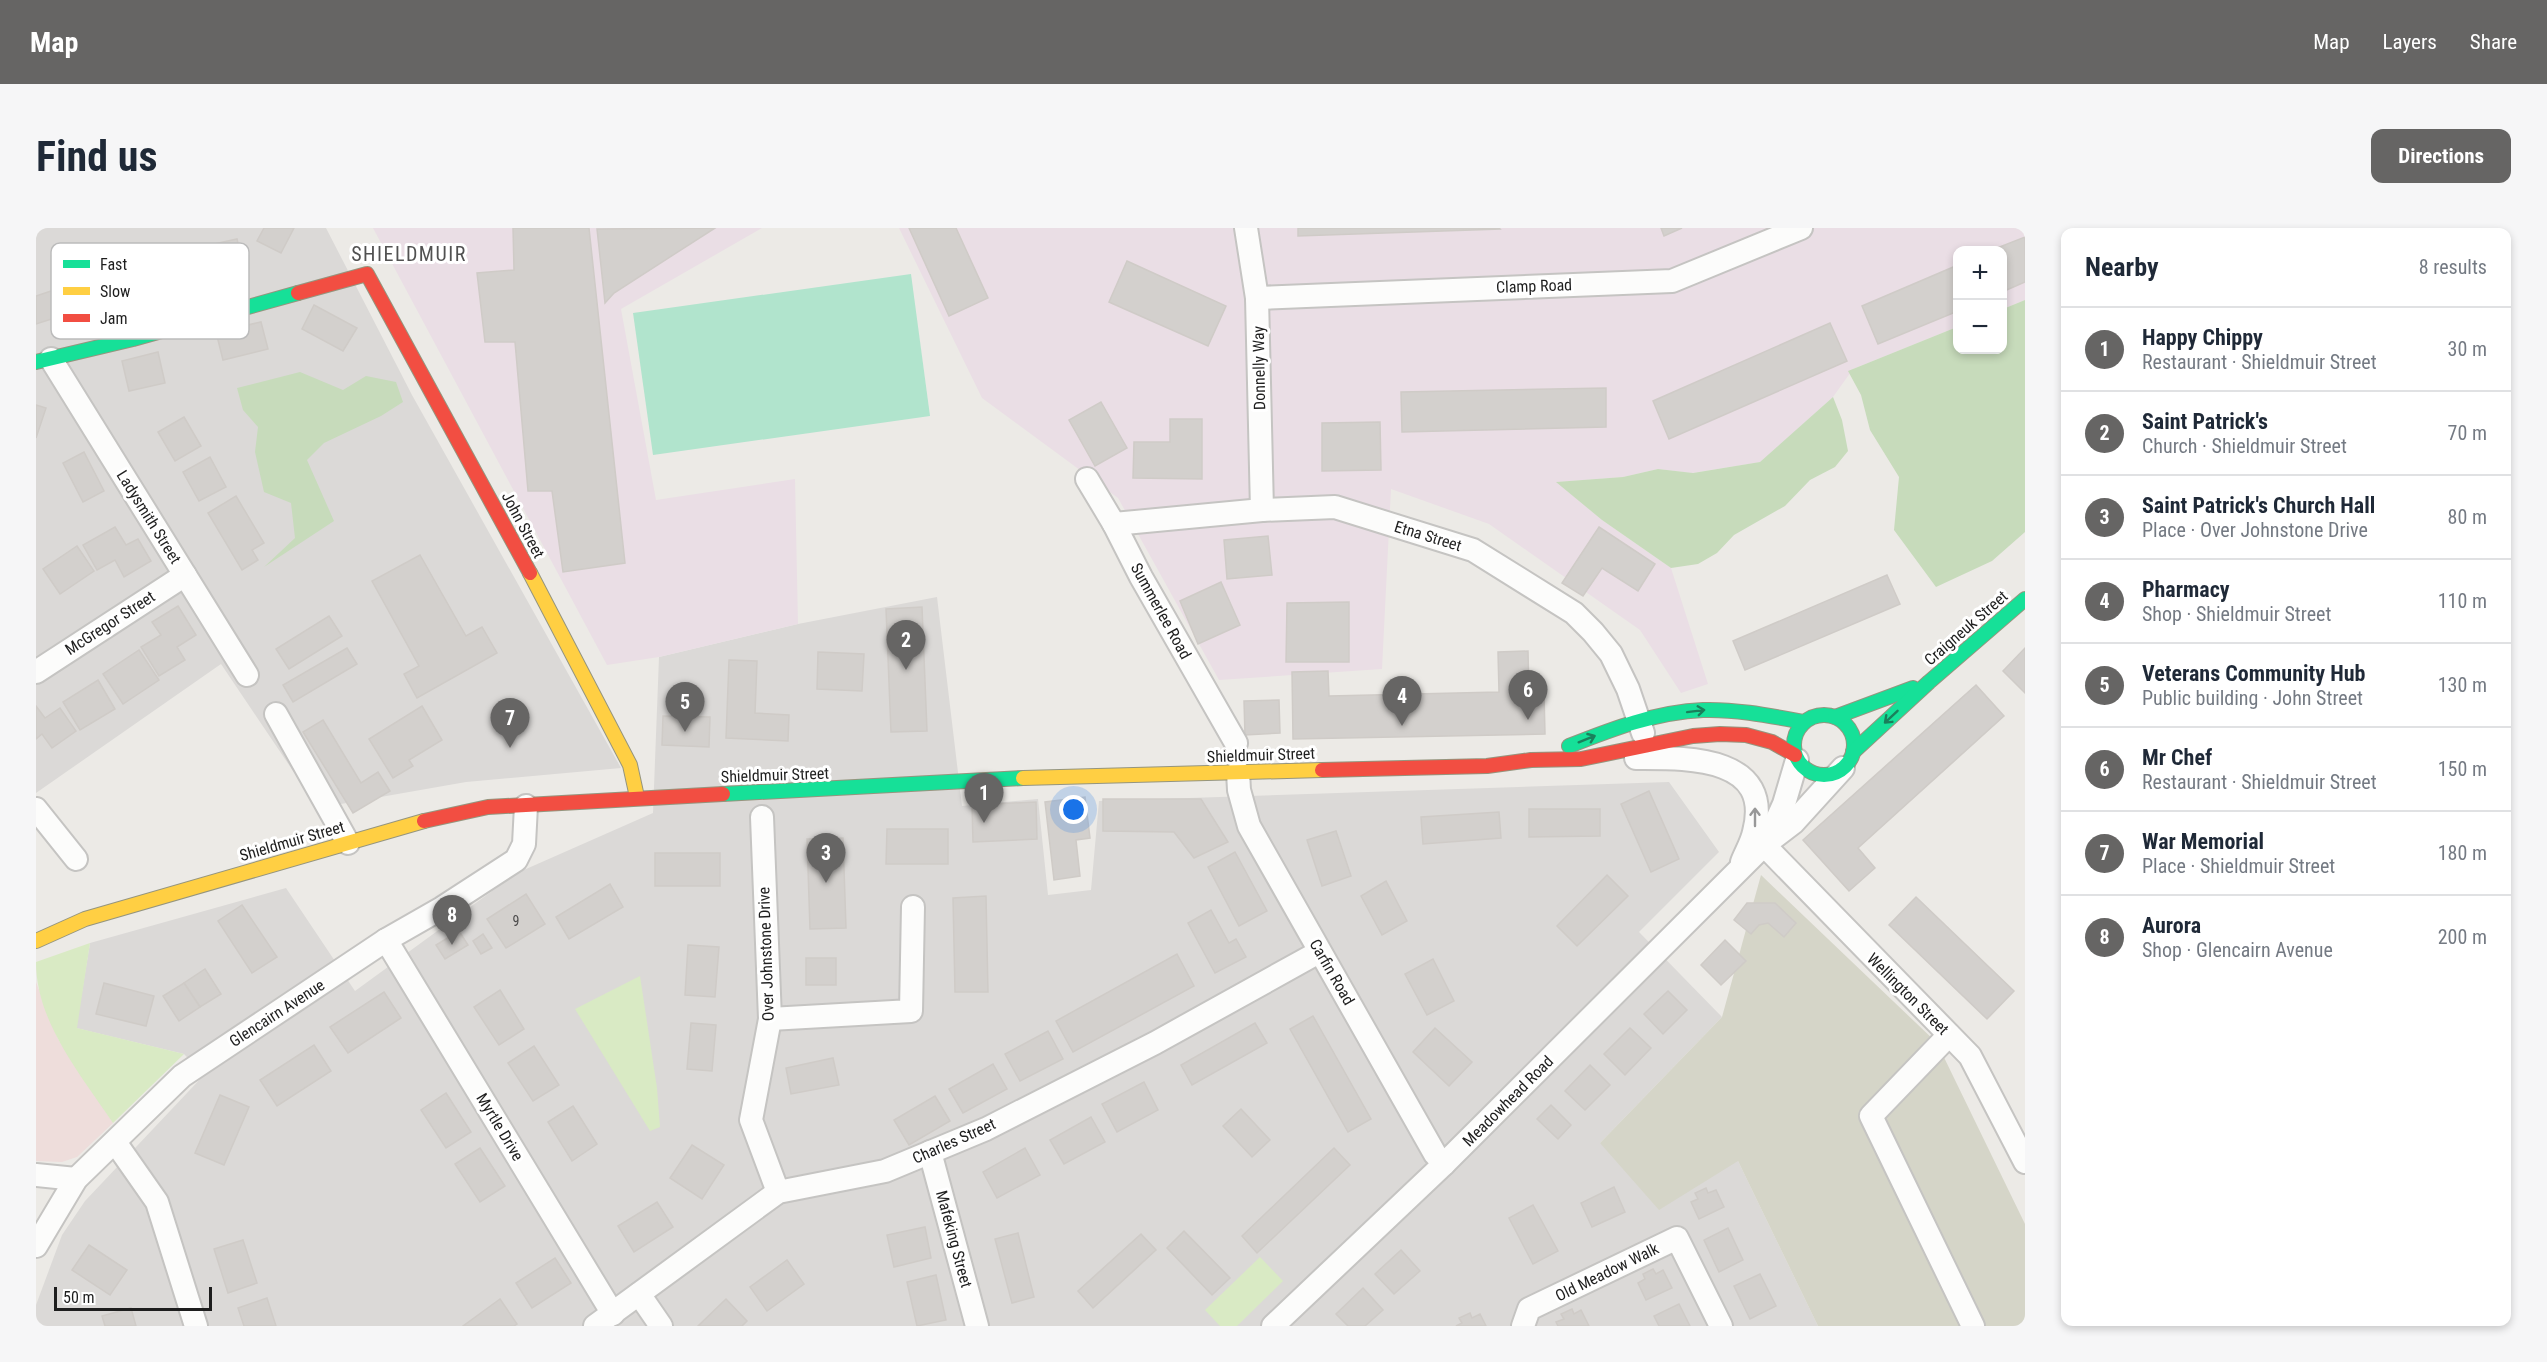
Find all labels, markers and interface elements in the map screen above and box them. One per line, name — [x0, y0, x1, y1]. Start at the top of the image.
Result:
text: Map — [30, 26, 78, 59]
text: Map — [2313, 30, 2350, 54]
text: Layers — [2383, 30, 2437, 54]
text: Share — [2470, 30, 2517, 54]
button: Directions — [2371, 129, 2511, 183]
text: Find us — [36, 132, 157, 181]
district label: SHIELDMUIR — [351, 242, 467, 266]
legend — [51, 243, 249, 339]
map controls — [1953, 246, 2007, 354]
button: + — [1953, 246, 2007, 300]
text: Nearby — [2085, 252, 2159, 282]
text: Fast — [100, 255, 127, 274]
text: 8 results — [2419, 255, 2487, 279]
street label: Clamp Road — [1496, 275, 1572, 297]
text: Slow — [100, 282, 130, 301]
button: − — [1953, 300, 2007, 354]
text: Jam — [100, 309, 127, 328]
text: Happy Chippy — [2142, 325, 2263, 350]
street label: Donnelly Way — [1249, 326, 1269, 410]
text: 1 — [2099, 337, 2110, 361]
text: 30 m — [2448, 337, 2487, 361]
text: Restaurant · Shieldmuir Street — [2142, 350, 2377, 374]
text: Saint Patrick's — [2142, 409, 2268, 434]
text: 2 — [2099, 421, 2110, 445]
text: 70 m — [2448, 421, 2487, 445]
text: Church · Shieldmuir Street — [2142, 434, 2347, 458]
street label: Ladysmith Street — [113, 467, 185, 567]
street label: John Street — [498, 489, 549, 562]
text: Saint Patrick's Church Hall — [2142, 493, 2375, 518]
text: 3 — [2099, 505, 2110, 529]
text: 80 m — [2448, 505, 2487, 529]
street label: Etna Street — [1392, 517, 1464, 555]
text: Place · Over Johnstone Drive — [2142, 518, 2368, 542]
street label: Summerlee Road — [1127, 560, 1195, 662]
text: Pharmacy — [2142, 577, 2230, 602]
street label: Craigneuk Street — [1920, 586, 2012, 669]
street label: McGregor Street — [62, 587, 159, 659]
text: 4 — [2099, 589, 2110, 613]
text: 110 m — [2438, 589, 2487, 613]
text: Shop · Shieldmuir Street — [2142, 602, 2331, 626]
pin: 2 — [886, 620, 926, 670]
text: Veterans Community Hub — [2142, 661, 2365, 686]
pin: 6 — [1508, 670, 1548, 720]
text: 5 — [2099, 673, 2110, 697]
text: 130 m — [2438, 673, 2487, 697]
pin: 4 — [1382, 676, 1422, 726]
pin: 5 — [666, 682, 704, 732]
text: Public building · John Street — [2142, 686, 2363, 710]
pin: 7 — [490, 698, 530, 748]
one-way arrow — [1686, 705, 1706, 716]
one-way arrow — [1884, 710, 1899, 724]
one-way arrow — [1577, 733, 1595, 744]
street label: Shieldmuir Street — [1207, 744, 1316, 766]
text: Mr Chef — [2142, 745, 2212, 770]
text: 6 — [2099, 757, 2110, 781]
text: 150 m — [2438, 757, 2487, 781]
street label: Shieldmuir Street — [721, 764, 830, 786]
text: Restaurant · Shieldmuir Street — [2142, 770, 2377, 794]
pin: 1 — [964, 774, 1004, 823]
your location — [1059, 795, 1088, 824]
one-way arrow — [1749, 807, 1761, 827]
street label: Shieldmuir Street — [237, 817, 347, 865]
text: War Memorial — [2142, 829, 2264, 854]
pin: 3 — [806, 834, 846, 883]
text: 7 — [2099, 841, 2110, 865]
text: 180 m — [2438, 841, 2487, 865]
text: Place · Shieldmuir Street — [2142, 854, 2335, 878]
street label: Over Johnstone Drive — [754, 887, 778, 1021]
pin: 8 — [432, 896, 472, 945]
house number: 9 — [513, 913, 519, 929]
text: Aurora — [2142, 913, 2201, 938]
text: 8 — [2099, 925, 2110, 949]
text: 200 m — [2438, 925, 2487, 949]
street label: Carfin Road — [1306, 936, 1358, 1008]
text: Shop · Glencairn Avenue — [2142, 938, 2333, 962]
street label: Wellington Street — [1863, 949, 1953, 1039]
street label: Glencairn Avenue — [226, 975, 328, 1051]
street label: Meadowhead Road — [1459, 1052, 1557, 1150]
street label: Myrtle Drive — [472, 1090, 528, 1164]
street label: Charles Street — [909, 1114, 999, 1168]
street label: Mafeking Street — [932, 1188, 976, 1290]
street label: Old Meadow Walk — [1552, 1238, 1663, 1305]
scale bar — [54, 1284, 212, 1312]
text: 50 m — [63, 1288, 95, 1307]

